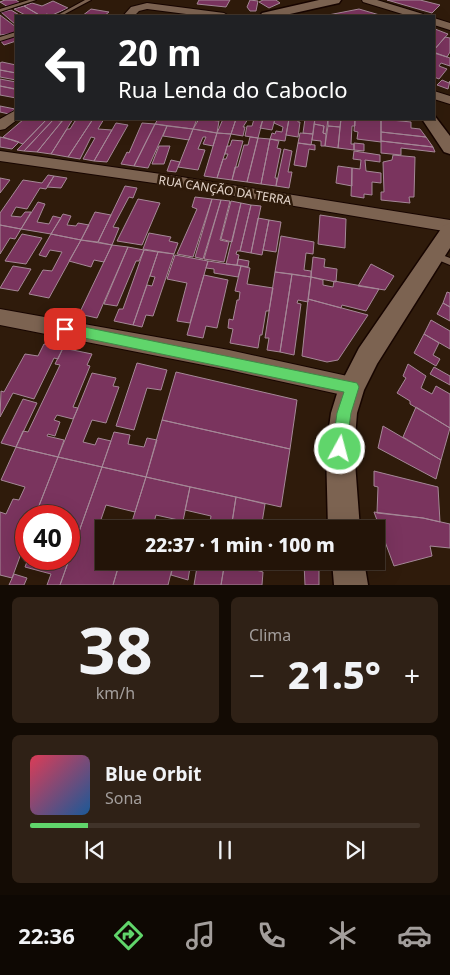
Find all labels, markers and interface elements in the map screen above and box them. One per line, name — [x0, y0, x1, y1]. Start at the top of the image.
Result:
text: 20 m — [118, 29, 201, 76]
icon: left — [35, 35, 100, 100]
text: Rua Lenda do Caboclo — [118, 74, 348, 104]
street label: RUA CANÇÃO DA TERRA — [157, 171, 293, 209]
pin — [44, 308, 86, 350]
icon: arrive — [51, 315, 79, 343]
position arrow — [313, 422, 365, 474]
speed limit sign: 40 — [15, 505, 80, 570]
text: 22:37 · 1 min · 100 m — [145, 532, 335, 558]
text: 38 — [78, 605, 153, 693]
text: Clima — [249, 624, 291, 646]
text: 21.5° — [288, 648, 381, 700]
text: − — [249, 656, 265, 694]
text: + — [404, 656, 420, 694]
text: km/h — [96, 682, 135, 704]
text: Blue Orbit — [105, 761, 201, 787]
text: Sona — [105, 787, 142, 809]
icon: previous — [81, 836, 109, 864]
icon: pause — [211, 836, 239, 864]
icon: next — [341, 836, 369, 864]
icon: directions — [111, 918, 146, 953]
icon: music — [183, 918, 218, 953]
icon: phone — [254, 918, 289, 953]
icon: climate — [325, 918, 360, 953]
icon: car — [397, 918, 432, 953]
text: 22:36 — [18, 920, 75, 950]

